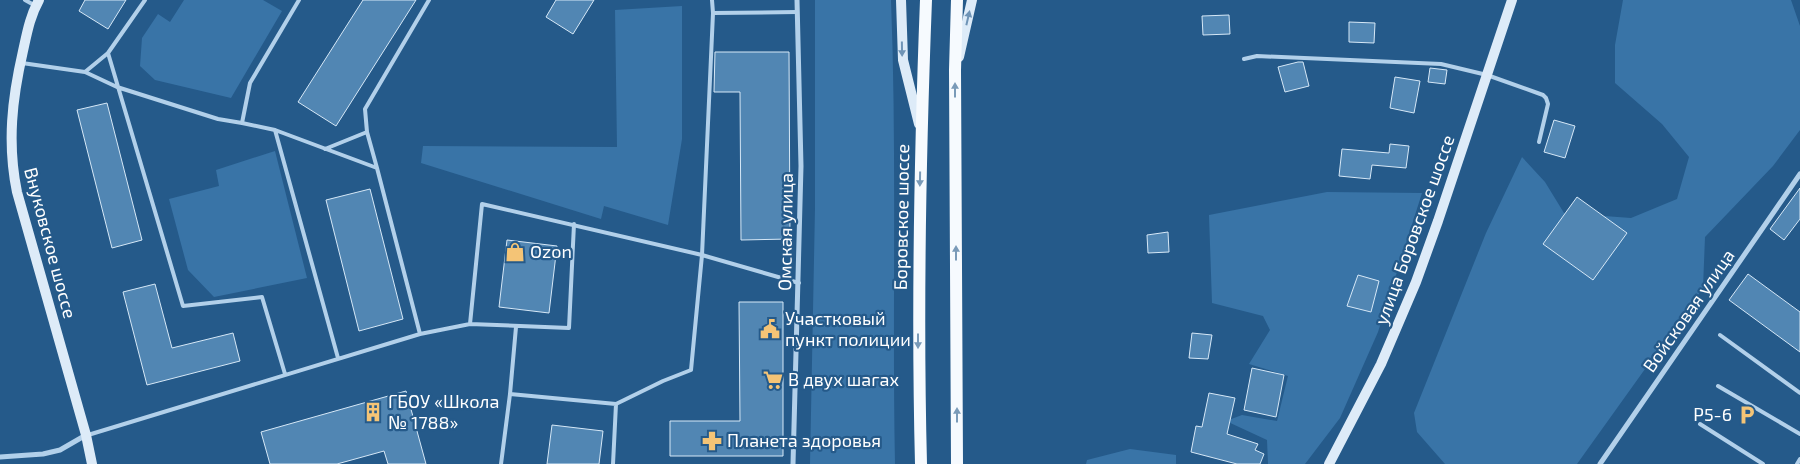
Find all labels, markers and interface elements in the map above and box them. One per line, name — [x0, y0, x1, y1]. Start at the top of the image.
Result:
one-way arrow — [964, 11, 972, 26]
one-way arrow — [898, 41, 906, 57]
one-way arrow — [951, 82, 959, 98]
street label: улица Боровское шоссе — [1369, 132, 1459, 328]
street label: Боровское шоссе — [889, 144, 913, 290]
street label: Внуковское шоссе — [20, 165, 82, 321]
one-way arrow — [916, 171, 924, 187]
street label: Омская улица — [773, 173, 797, 291]
place label: Ozon — [530, 240, 572, 262]
shop icon: Ozon — [504, 241, 526, 263]
one-way arrow — [952, 245, 960, 261]
street label: Войсковая улица — [1638, 245, 1739, 376]
place label: Участковый пункт полиции — [785, 307, 911, 350]
public building icon: Участковый пункт полиции — [759, 318, 781, 340]
one-way arrow — [914, 334, 922, 350]
place label: В двух шагах — [788, 368, 899, 390]
supermarket icon: В двух шагах — [762, 369, 784, 391]
place label: ГБОУ «Школа № 1788» — [388, 390, 499, 433]
building icon: ГБОУ «Школа № 1788» — [362, 401, 384, 423]
place label: Р5-6 — [1693, 403, 1732, 425]
parking icon: Р5-6 — [1736, 404, 1758, 426]
one-way arrow — [953, 407, 961, 423]
place label: Планета здоровья — [727, 429, 881, 451]
pharmacy icon: Планета здоровья — [701, 430, 723, 452]

